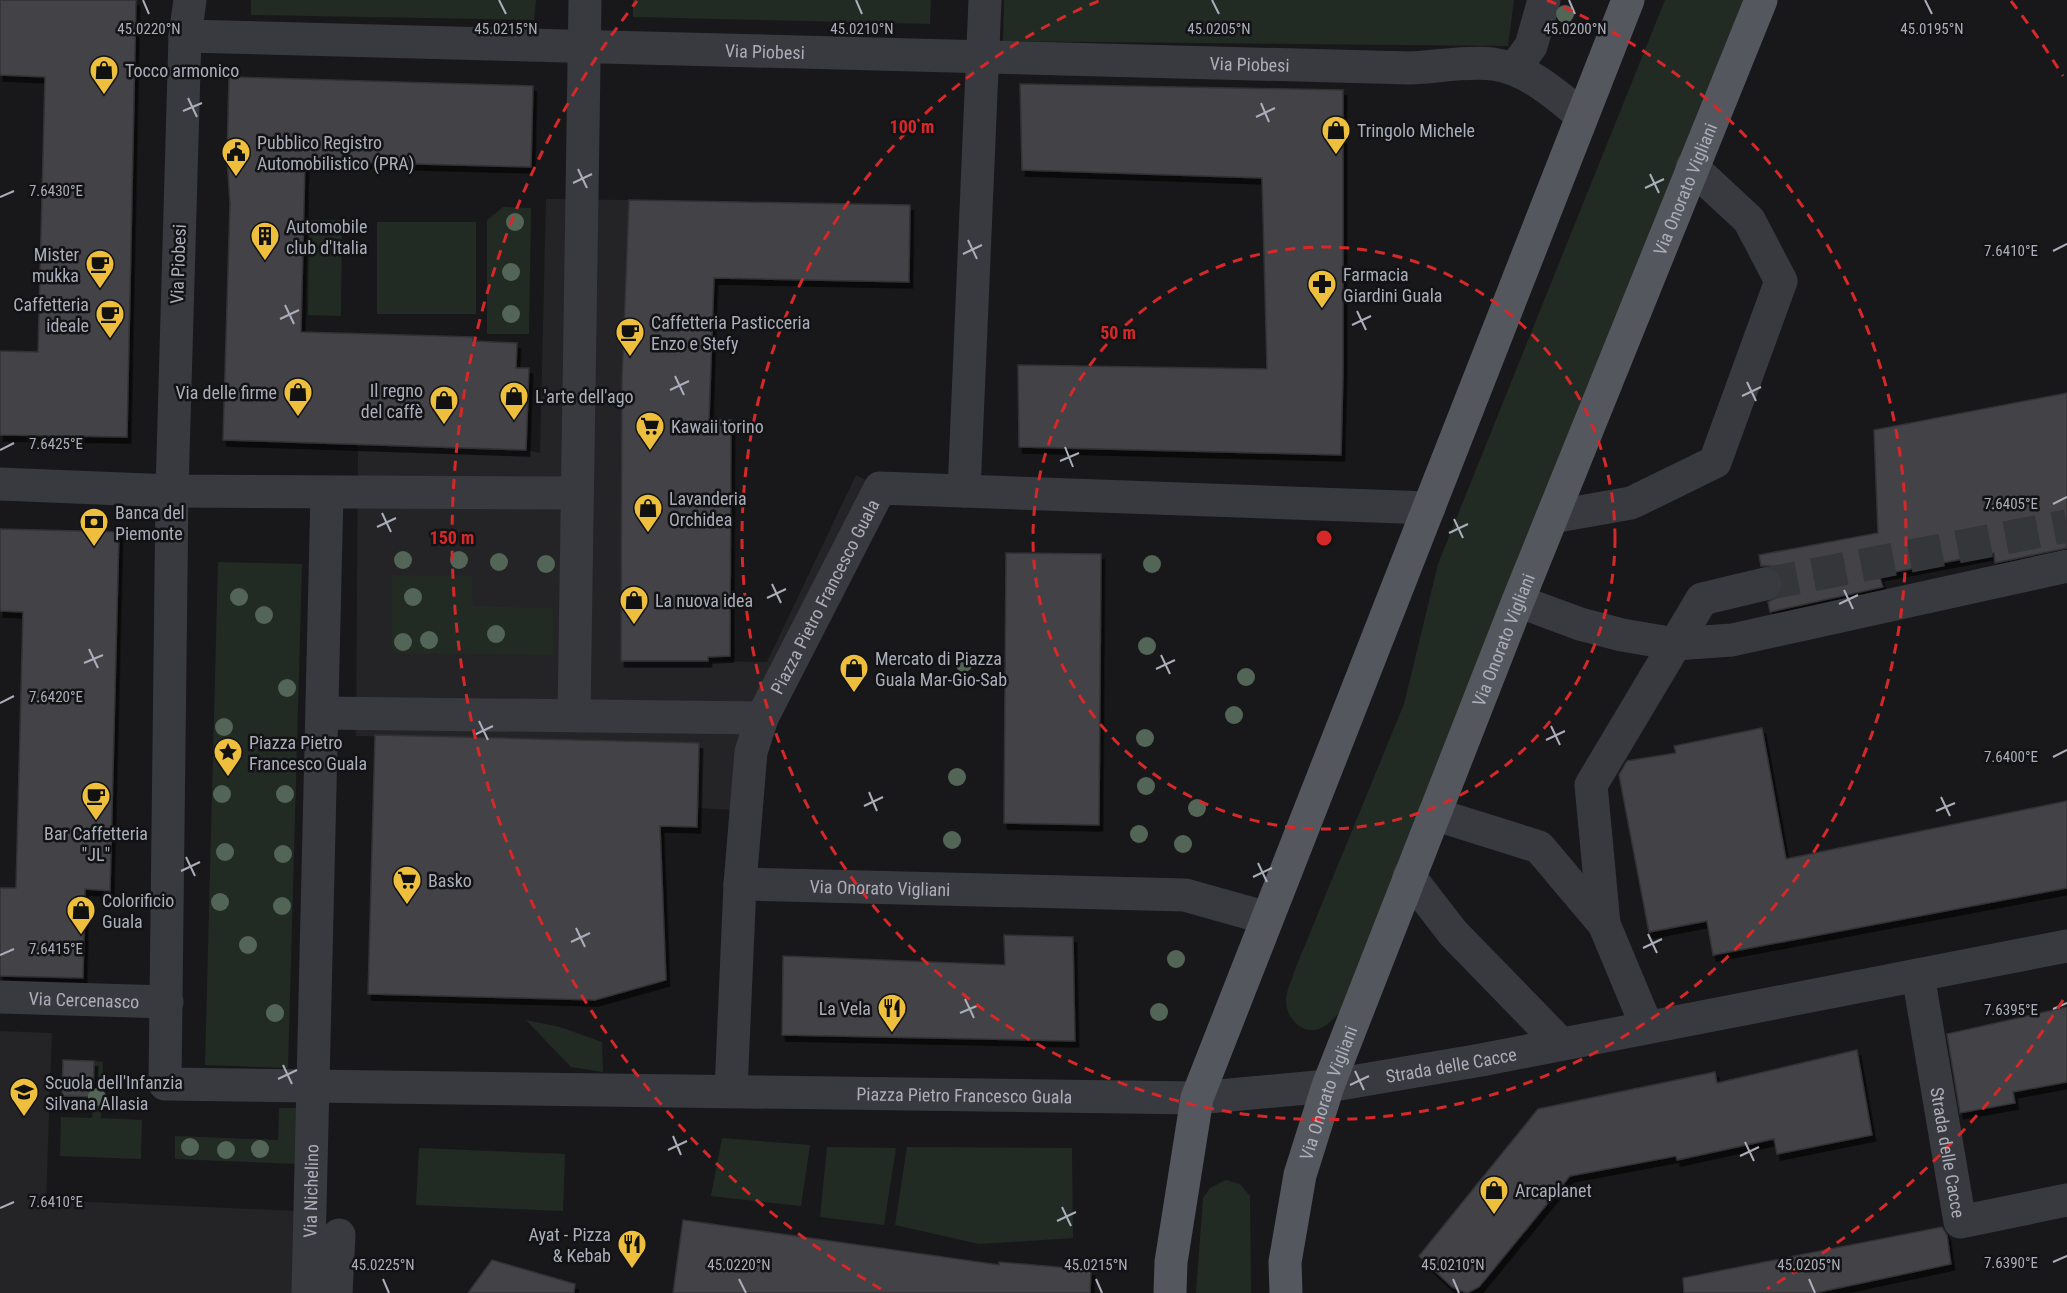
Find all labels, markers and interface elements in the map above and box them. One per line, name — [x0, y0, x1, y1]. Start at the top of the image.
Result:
text: 45.0220°N — [117, 20, 181, 38]
text: 45.0215°N — [474, 20, 538, 38]
text: 45.0210°N — [830, 20, 894, 38]
text: 45.0205°N — [1187, 20, 1251, 38]
text: 45.0200°N — [1543, 20, 1607, 38]
text: 45.0195°N — [1900, 20, 1964, 38]
street label: Via Piobesi — [725, 40, 805, 63]
street label: Via Piobesi — [1209, 52, 1290, 75]
shop icon: Tocco armonico — [88, 54, 120, 96]
place label: Tocco armonico — [125, 60, 239, 81]
shop icon: Tringolo Michele — [1320, 114, 1352, 156]
text: 100 m — [890, 116, 934, 137]
place label: Tringolo Michele — [1357, 120, 1475, 141]
street label: Via Onorato Vigliani — [1649, 120, 1721, 258]
place label: Pubblico Registro Automobilistico (PRA) — [257, 132, 414, 175]
public building icon: Pubblico Registro Automobilistico (PRA) — [220, 136, 252, 178]
text: 7.6430°E — [29, 182, 83, 200]
place label: Automobile club d'Italia — [286, 216, 368, 258]
building icon: Automobile club d'Italia — [249, 220, 281, 262]
street label: Via Piobesi — [166, 224, 190, 304]
text: 7.6410°E — [1984, 242, 2038, 260]
place label: Mister mukka — [32, 244, 80, 286]
cafe icon: Mister mukka — [84, 248, 116, 290]
place label: Farmacia Giardini Guala — [1343, 264, 1442, 306]
pharmacy icon: Farmacia Giardini Guala — [1306, 268, 1338, 310]
place label: Caffetteria ideale — [13, 294, 89, 336]
cafe icon: Caffetteria ideale — [94, 298, 126, 340]
place label: Caffetteria Pasticceria Enzo e Stefy — [651, 312, 810, 354]
cafe icon: Caffetteria Pasticceria Enzo e Stefy — [614, 316, 646, 358]
text: 50 m — [1100, 322, 1136, 343]
shop icon: Via delle firme — [282, 376, 314, 418]
place label: Il regno del caffè — [361, 380, 423, 422]
shop icon: L'arte dell'ago — [498, 380, 530, 422]
place label: Via delle firme — [176, 382, 277, 403]
shop icon: Il regno del caffè — [428, 384, 460, 426]
place label: L'arte dell'ago — [535, 386, 634, 407]
supermarket icon: Kawaii torino — [634, 410, 666, 452]
place label: Kawaii torino — [671, 416, 764, 437]
text: 7.6425°E — [29, 435, 83, 453]
place label: Lavanderia Orchidea — [669, 488, 747, 530]
shop icon: Lavanderia Orchidea — [632, 492, 664, 534]
text: 7.6405°E — [1984, 495, 2038, 513]
street label: Piazza Pietro Francesco Guala — [766, 496, 883, 697]
place label: Banca del Piemonte — [115, 502, 185, 544]
bank icon: Banca del Piemonte — [78, 506, 110, 548]
text: 150 m — [430, 527, 474, 548]
centre of rings — [1314, 528, 1334, 548]
street label: Via Onorato Vigliani — [1467, 570, 1539, 709]
shop icon: La nuova idea — [618, 584, 650, 626]
place label: La nuova idea — [655, 590, 753, 611]
place label: Mercato di Piazza Guala Mar-Gio-Sab — [875, 648, 1007, 690]
shop icon: Mercato di Piazza Guala Mar-Gio-Sab — [838, 652, 870, 694]
text: 7.6420°E — [29, 688, 83, 706]
place label: Piazza Pietro Francesco Guala — [249, 732, 367, 774]
place icon: Piazza Pietro Francesco Guala — [212, 736, 244, 778]
text: 7.6400°E — [1984, 748, 2038, 766]
cafe icon: Bar Caffetteria "JL" — [80, 780, 112, 822]
place label: Bar Caffetteria "JL" — [44, 823, 148, 865]
supermarket icon: Basko — [391, 864, 423, 906]
place label: Basko — [428, 870, 472, 891]
street label: Via Onorato Vigliani — [809, 875, 950, 900]
place label: Colorificio Guala — [102, 890, 174, 932]
shop icon: Colorificio Guala — [65, 894, 97, 936]
text: 7.6415°E — [29, 940, 83, 958]
street label: Via Cercenasco — [28, 987, 140, 1012]
restaurant icon: La Vela — [876, 992, 908, 1034]
place label: La Vela — [819, 998, 871, 1019]
text: 7.6395°E — [1984, 1001, 2038, 1019]
street label: Via Onorato Vigliani — [1295, 1023, 1361, 1163]
street label: Strada delle Cacce — [1384, 1043, 1518, 1087]
place label: Scuola dell'Infanzia Silvana Allasia — [45, 1072, 183, 1114]
school or university icon: Scuola dell'Infanzia Silvana Allasia — [8, 1076, 40, 1118]
street label: Piazza Pietro Francesco Guala — [856, 1083, 1072, 1107]
street label: Strada delle Cacce — [1927, 1085, 1970, 1219]
street label: Via Nichelino — [299, 1144, 322, 1238]
shop icon: Arcaplanet — [1478, 1174, 1510, 1216]
place label: Arcaplanet — [1515, 1180, 1592, 1201]
text: 7.6410°E — [29, 1193, 83, 1211]
place label: Ayat - Pizza & Kebab — [528, 1224, 611, 1266]
restaurant icon: Ayat - Pizza & Kebab — [616, 1228, 648, 1270]
text: 7.6390°E — [1984, 1254, 2038, 1272]
text: 45.0225°N — [351, 1256, 415, 1274]
text: 45.0220°N — [707, 1256, 771, 1274]
text: 45.0215°N — [1064, 1256, 1128, 1274]
text: 45.0210°N — [1421, 1256, 1485, 1274]
text: 45.0205°N — [1777, 1256, 1841, 1274]

